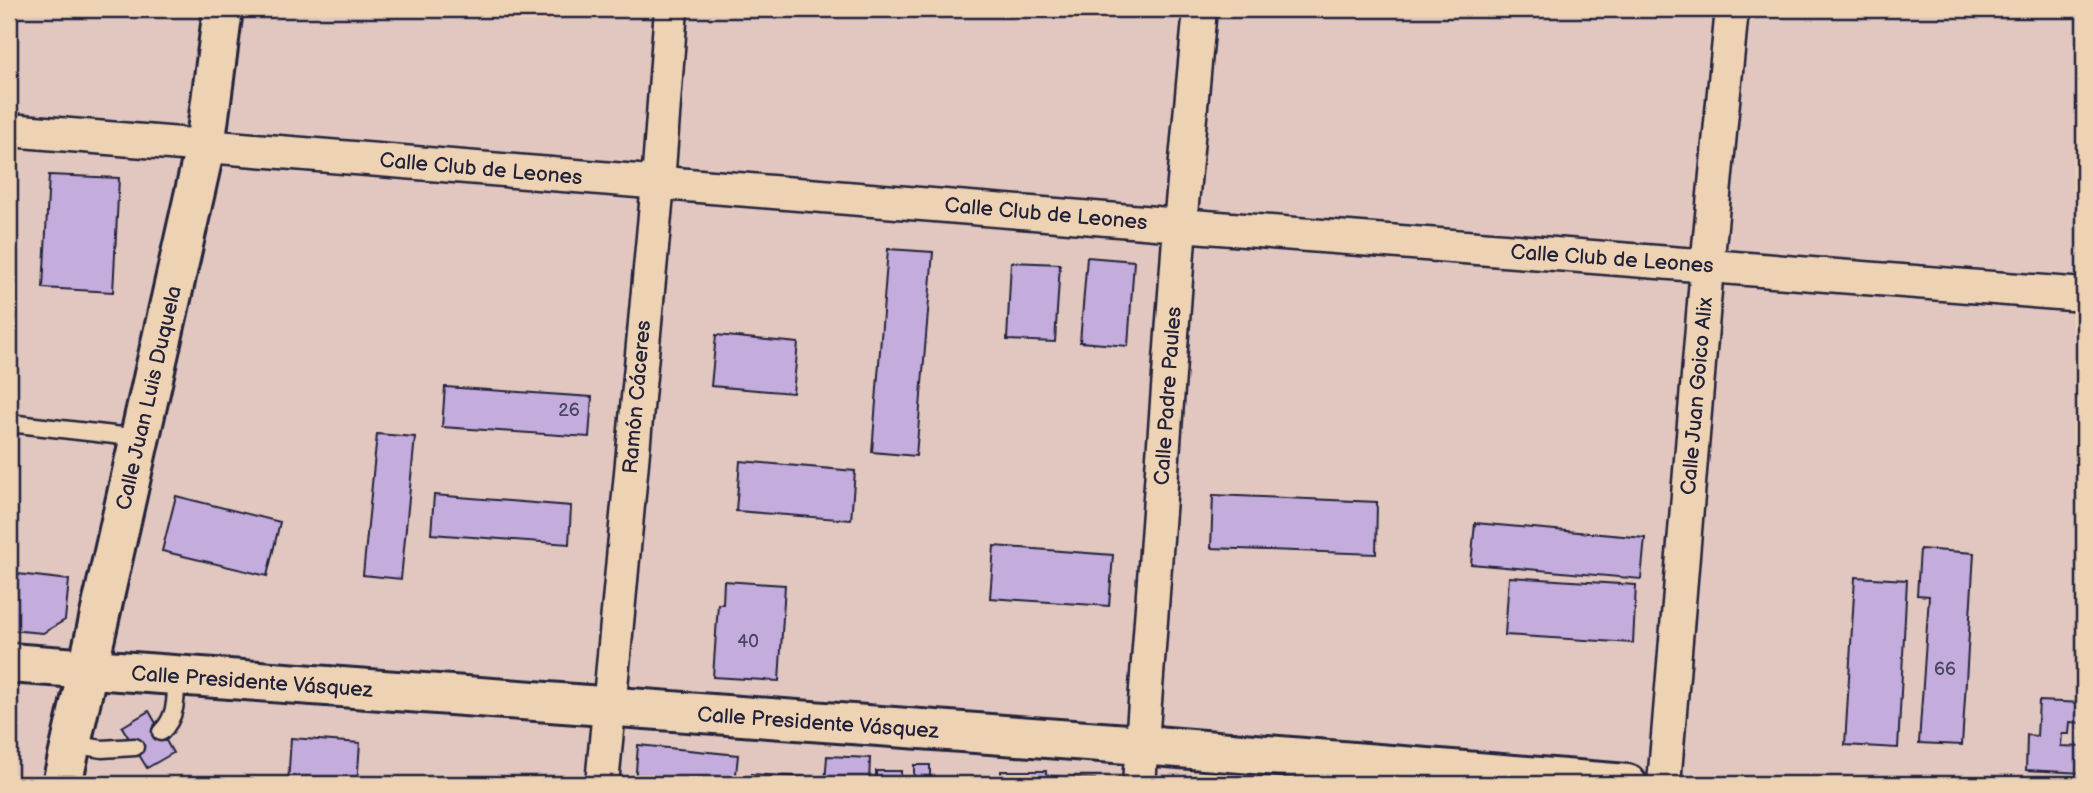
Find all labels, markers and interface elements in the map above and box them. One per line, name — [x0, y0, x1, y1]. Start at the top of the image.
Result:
street label: Calle Club de Leones — [378, 148, 584, 190]
street label: Calle Club de Leones — [943, 193, 1149, 235]
street label: Calle Club de Leones — [1510, 239, 1714, 279]
street label: Calle Juan Luis Duquela — [111, 283, 187, 513]
street label: Calle Juan Goico Alix — [1676, 296, 1718, 496]
street label: Calle Padre Paules — [1149, 306, 1187, 486]
street label: Ramón Cáceres — [618, 319, 656, 475]
house number: 26 — [558, 400, 580, 421]
house number: 40 — [737, 631, 759, 652]
house number: 66 — [1934, 659, 1956, 680]
street label: Calle Presidente Vásquez — [130, 661, 375, 703]
street label: Calle Presidente Vásquez — [696, 702, 941, 744]

